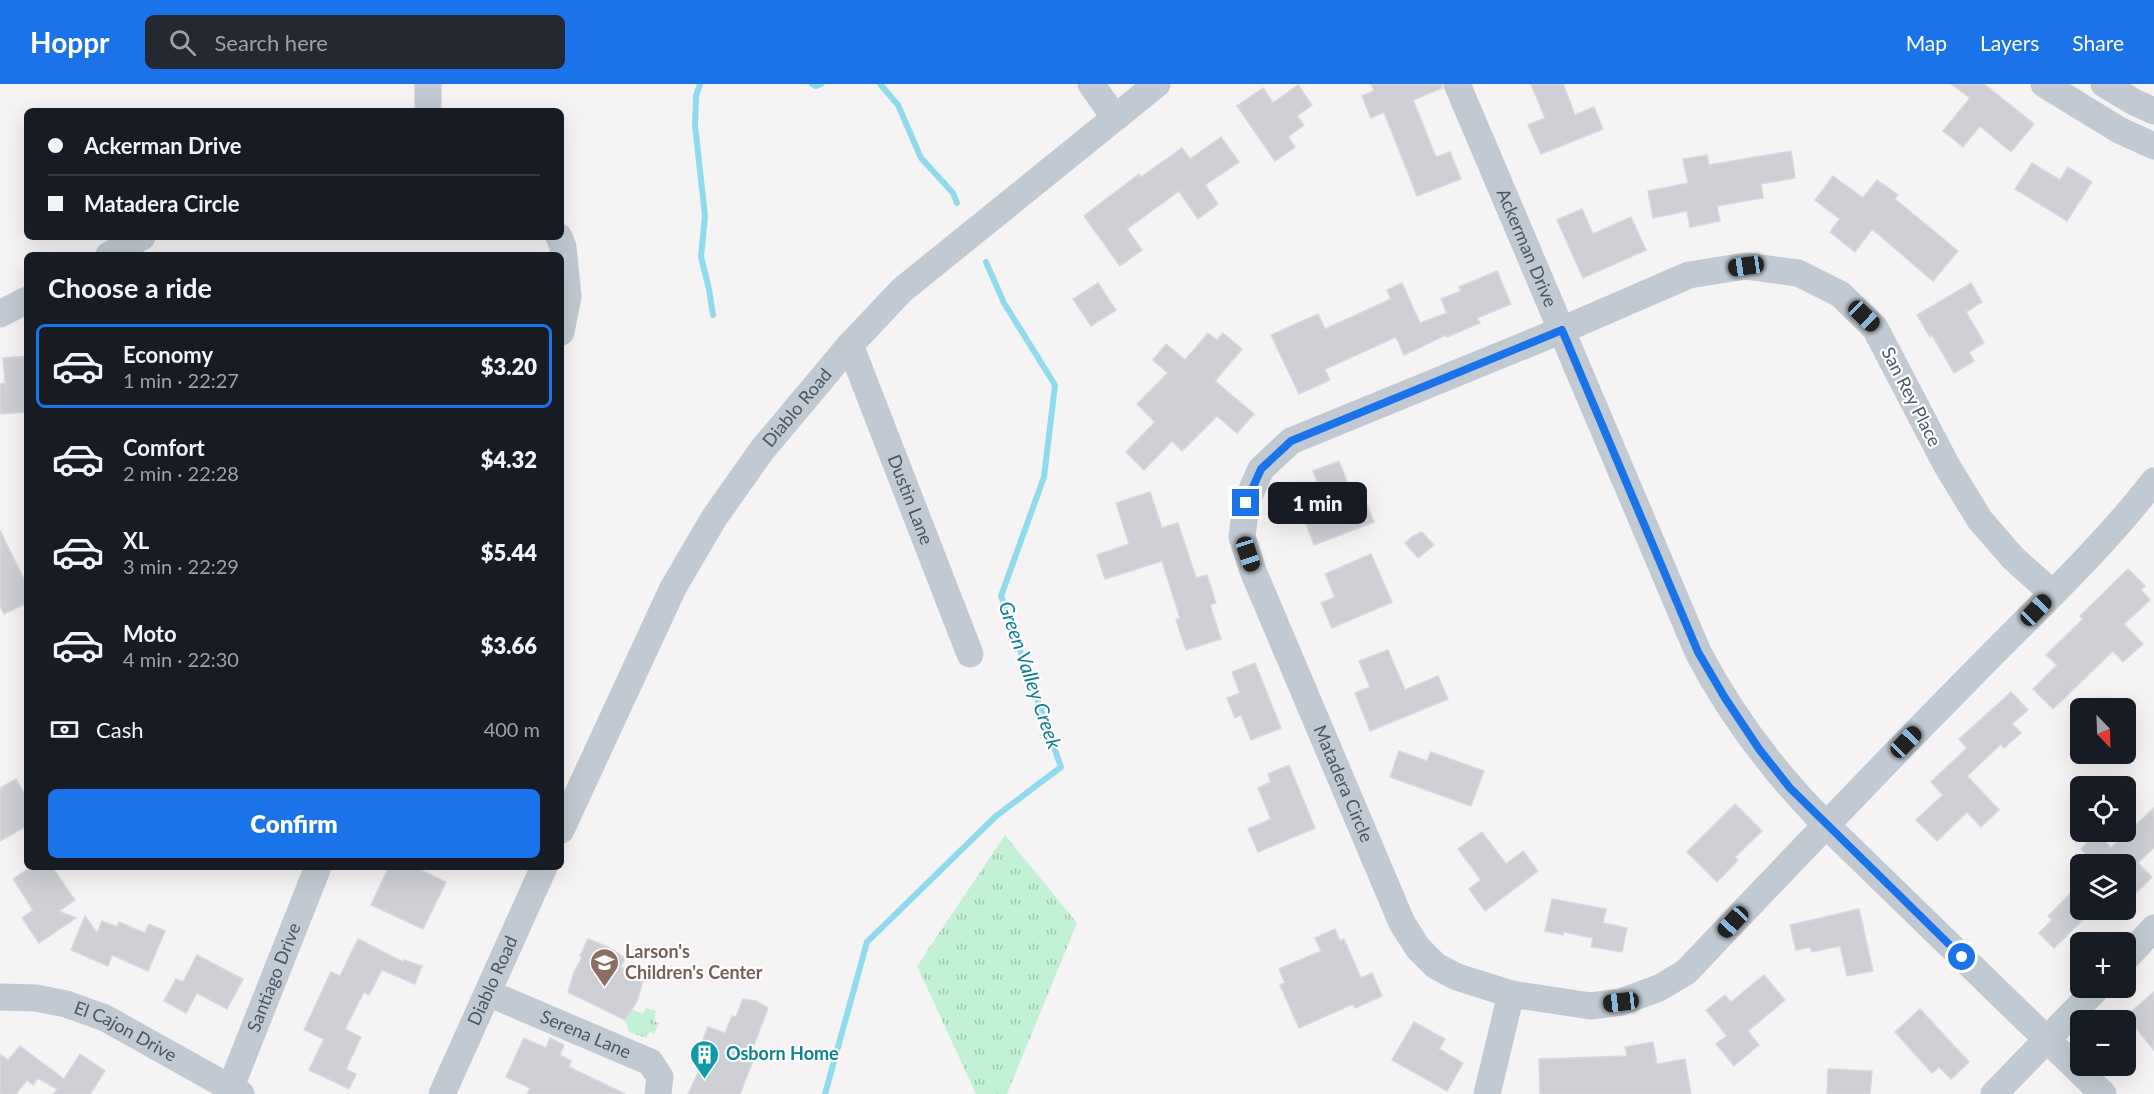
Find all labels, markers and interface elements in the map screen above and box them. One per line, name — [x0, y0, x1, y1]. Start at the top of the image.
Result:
search box — [145, 15, 565, 69]
text: Hoppr — [30, 25, 109, 59]
icon: search — [166, 26, 199, 59]
text: Search here — [214, 29, 328, 56]
text: Map — [1906, 30, 1947, 55]
text: Layers — [1980, 30, 2039, 55]
text: Share — [2072, 30, 2124, 55]
text: Ackerman Drive — [84, 132, 241, 159]
street label: Ackerman Drive — [1493, 185, 1562, 310]
text: Matadera Circle — [84, 190, 240, 217]
car — [1727, 255, 1765, 277]
text: Choose a ride — [48, 271, 212, 304]
car — [1845, 297, 1883, 335]
icon: car — [51, 339, 105, 393]
text: Economy — [123, 341, 213, 368]
street label: San Rey Place — [1877, 343, 1946, 450]
text: $3.20 — [481, 353, 537, 380]
street label: Diablo Road — [757, 363, 836, 451]
text: 1 min · 22:27 — [123, 368, 239, 392]
icon: car — [51, 432, 105, 486]
text: Comfort — [123, 434, 205, 461]
text: $4.32 — [481, 446, 537, 473]
street label: Dustin Lane — [884, 451, 938, 548]
text: 2 min · 22:28 — [123, 461, 239, 485]
callout: 1 min — [1267, 482, 1366, 524]
route end — [1232, 489, 1259, 516]
text: 1 min — [1293, 491, 1342, 515]
icon: car — [51, 525, 105, 579]
text: XL — [123, 527, 149, 554]
car — [1234, 534, 1262, 574]
text: $5.44 — [481, 539, 537, 566]
text: 3 min · 22:29 — [123, 554, 239, 578]
car — [2017, 591, 2055, 629]
water label: Green Valley Creek — [994, 598, 1068, 752]
icon: car — [51, 618, 105, 672]
text: Moto — [123, 620, 177, 647]
text: $3.66 — [481, 632, 537, 659]
text: 4 min · 22:30 — [123, 647, 239, 671]
north arrow — [2070, 698, 2136, 764]
map controls — [2070, 698, 2136, 1076]
icon: cash — [48, 713, 81, 746]
text: Cash — [96, 716, 143, 743]
text: 400 m — [484, 717, 540, 741]
street label: Matadera Circle — [1309, 721, 1378, 845]
car — [1887, 723, 1925, 761]
button: locate — [2070, 776, 2136, 842]
button: Confirm — [48, 789, 540, 858]
button: layers — [2070, 854, 2136, 920]
car — [1714, 903, 1752, 941]
street label: Santiago Drive — [242, 919, 305, 1035]
street label: Diablo Road — [462, 932, 522, 1029]
button: + — [2070, 932, 2136, 998]
place label: Larson's Children's Center — [625, 940, 763, 983]
route start — [1948, 943, 1975, 970]
school or university icon: Larson's Children's Center — [588, 946, 620, 988]
car — [1602, 991, 1640, 1013]
street label: El Cajon Drive — [71, 996, 181, 1066]
street label: Serena Lane — [537, 1005, 635, 1063]
button: − — [2070, 1010, 2136, 1076]
building icon: Osborn Home — [689, 1038, 721, 1080]
place label: Osborn Home — [726, 1042, 839, 1064]

